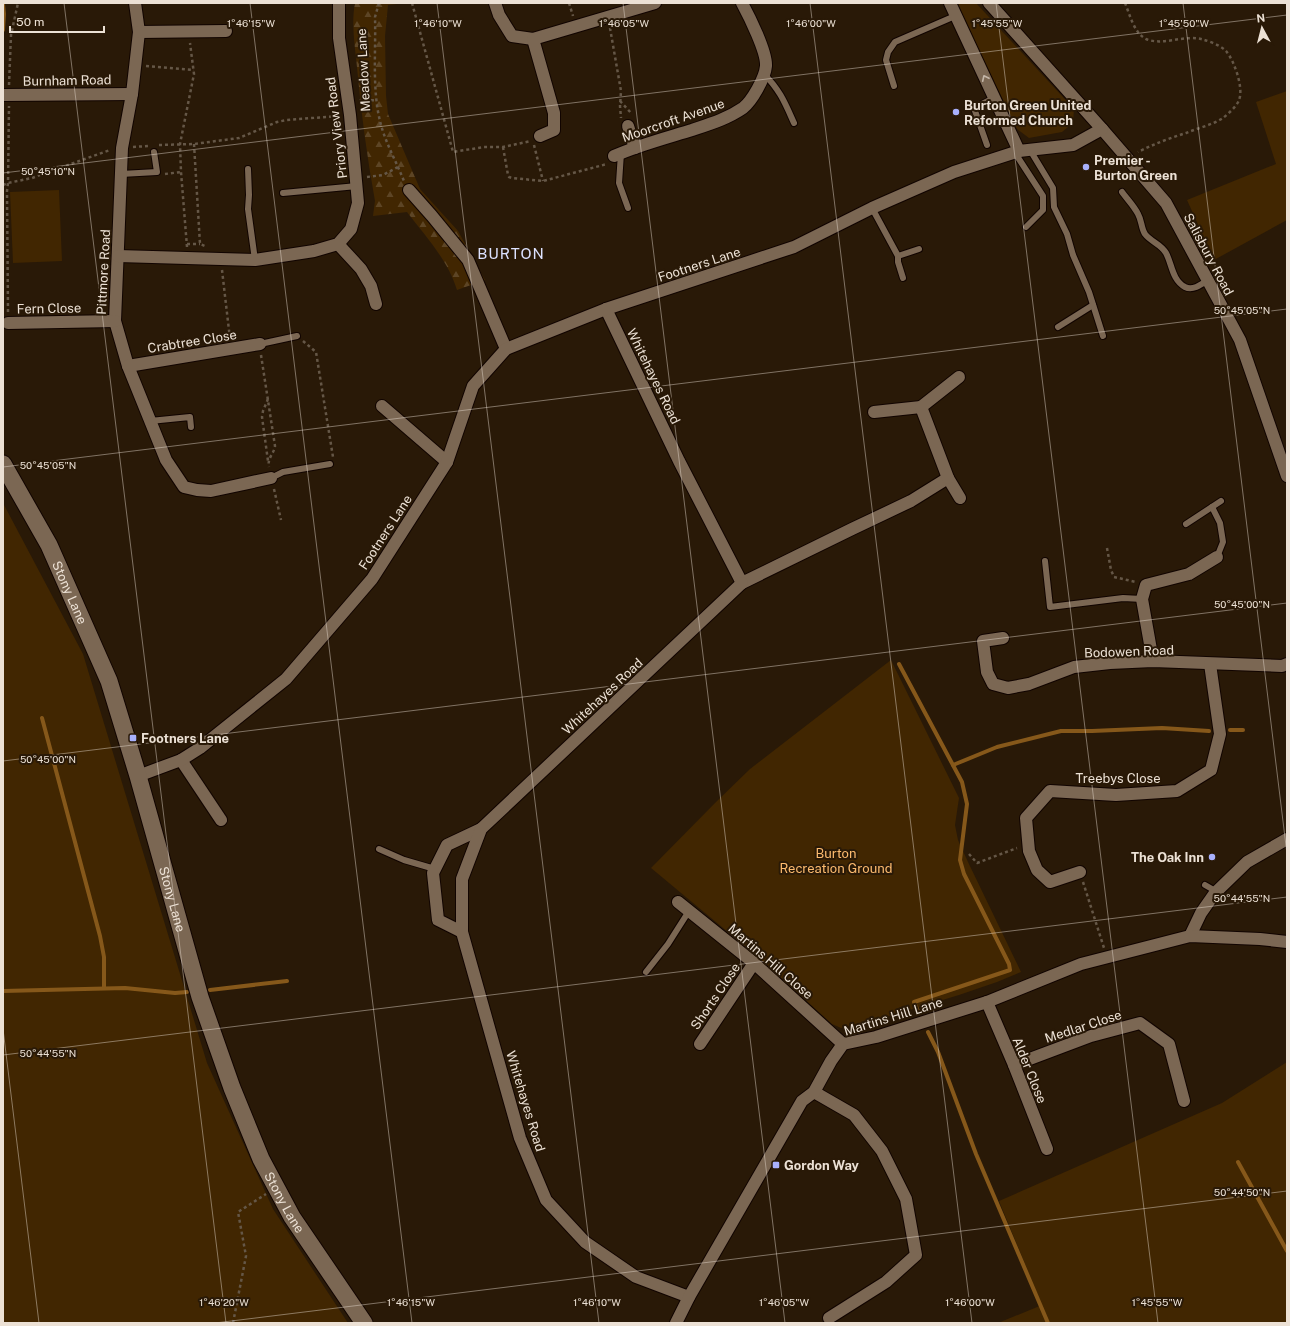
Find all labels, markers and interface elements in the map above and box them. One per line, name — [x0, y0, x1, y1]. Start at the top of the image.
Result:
scale bar — [10, 8, 104, 34]
north arrow — [1242, 8, 1282, 48]
text: N — [1256, 12, 1266, 25]
text: 50 m — [16, 15, 44, 29]
text: 1°46'15"W — [227, 17, 275, 29]
text: 1°46'10"W — [414, 17, 462, 29]
text: 1°46'05"W — [599, 17, 649, 29]
text: 1°46'00"W — [786, 17, 836, 29]
text: 1°45'55"W — [972, 17, 1023, 29]
text: 1°45'50"W — [1159, 17, 1210, 29]
street label: Meadow Lane — [354, 28, 373, 112]
street label: Burnham Road — [22, 72, 112, 89]
one-way arrow — [982, 75, 990, 82]
street label: Priory View Road — [323, 76, 350, 180]
street label: Moorcroft Avenue — [620, 96, 727, 145]
place label: Burton Green United Reformed Church — [964, 98, 1091, 128]
marker: Burton Green United Reformed Church — [951, 107, 961, 117]
place label: Premier - Burton Green — [1094, 153, 1177, 183]
marker: Premier - Burton Green — [1081, 162, 1091, 172]
text: 50°45'10"N — [21, 165, 75, 177]
street label: Salisbury Road — [1181, 211, 1237, 298]
street label: Pittmore Road — [94, 229, 113, 315]
street label: Footners Lane — [656, 244, 742, 285]
district label: BURTON — [477, 245, 545, 262]
street label: Fern Close — [17, 300, 81, 317]
text: 50°45'05"N — [1214, 304, 1270, 316]
street label: Whitehayes Road — [624, 326, 683, 426]
street label: Crabtree Close — [146, 327, 238, 356]
text: 50°45'05"N — [20, 459, 76, 471]
street label: Footners Lane — [356, 492, 415, 572]
street label: Stony Lane — [49, 559, 90, 627]
text: 50°45'00"N — [1214, 598, 1270, 610]
street label: Bodowen Road — [1084, 642, 1174, 661]
street label: Whitehayes Road — [559, 655, 646, 737]
place label: Footners Lane — [141, 731, 229, 746]
marker: Footners Lane — [128, 733, 138, 743]
text: 50°45'00"N — [20, 753, 76, 765]
street label: Treebys Close — [1076, 771, 1161, 786]
park label: Burton Recreation Ground — [779, 846, 893, 876]
place label: The Oak Inn — [1131, 850, 1204, 865]
marker: The Oak Inn — [1207, 852, 1217, 862]
street label: Stony Lane — [156, 865, 188, 934]
text: 50°44'55"N — [1214, 892, 1270, 904]
street label: Martins Hill Close — [725, 921, 816, 1002]
street label: Shorts Close — [688, 960, 743, 1032]
street label: Martins Hill Lane — [842, 994, 944, 1039]
street label: Medlar Close — [1043, 1007, 1123, 1046]
street label: Alder Close — [1009, 1035, 1050, 1105]
text: 50°44'55"N — [20, 1047, 76, 1059]
street label: Whitehayes Road — [503, 1049, 548, 1153]
place label: Gordon Way — [784, 1158, 860, 1173]
marker: Gordon Way — [771, 1160, 781, 1170]
street label: Stony Lane — [261, 1169, 307, 1236]
text: 50°44'50"N — [1214, 1186, 1270, 1198]
text: 1°46'20"W — [199, 1296, 249, 1308]
text: 1°46'15"W — [387, 1296, 435, 1308]
text: 1°46'10"W — [573, 1296, 621, 1308]
text: 1°46'05"W — [759, 1296, 809, 1308]
text: 1°46'00"W — [945, 1296, 995, 1308]
text: 1°45'55"W — [1132, 1296, 1183, 1308]

